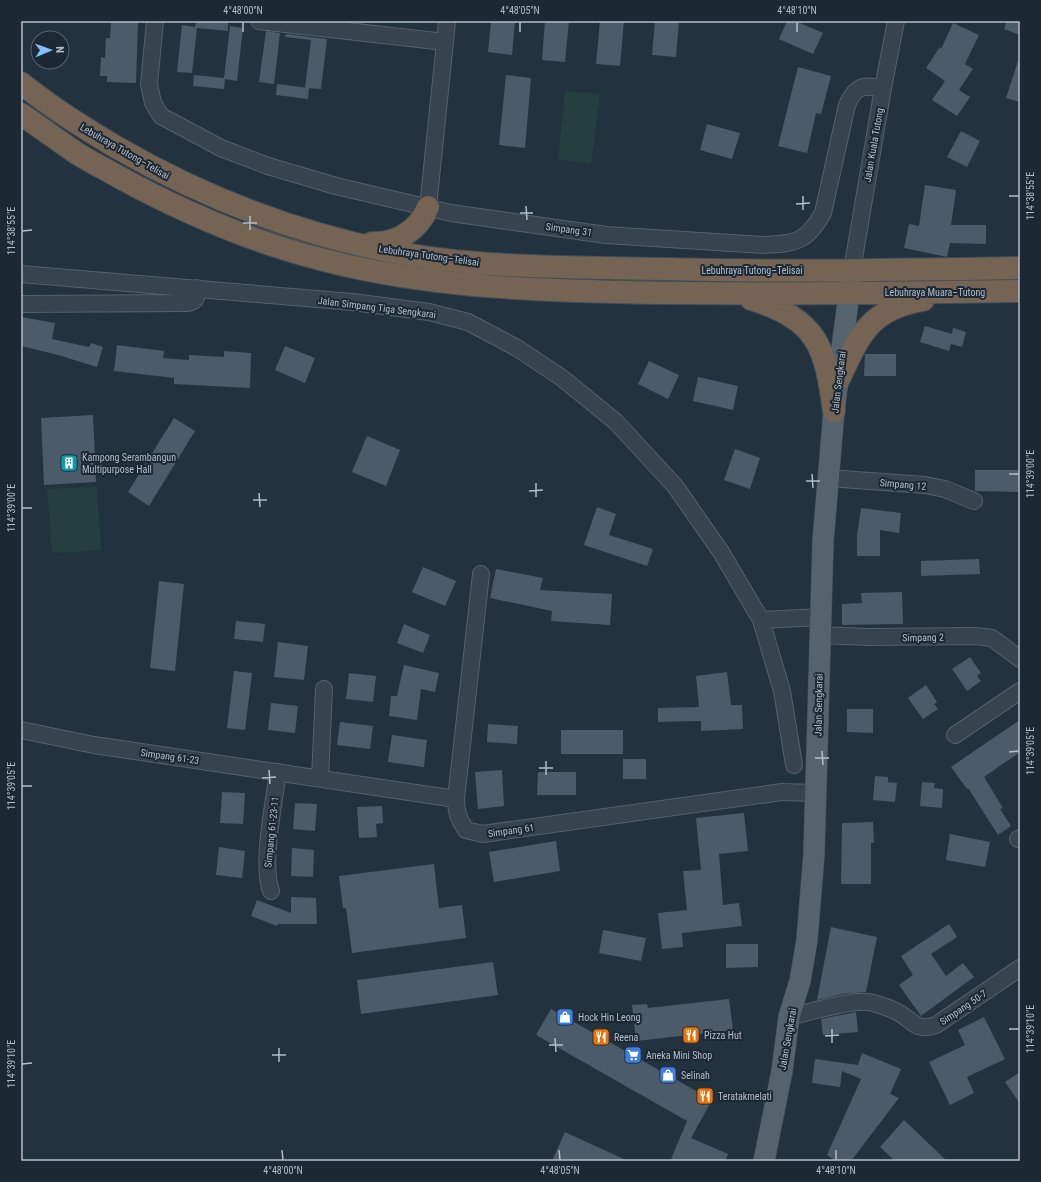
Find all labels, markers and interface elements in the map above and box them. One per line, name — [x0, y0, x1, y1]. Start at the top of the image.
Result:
text: 4°48'00"N — [223, 5, 263, 16]
text: 4°48'05"N — [500, 5, 540, 16]
text: 4°48'10"N — [777, 5, 817, 16]
north arrow — [30, 30, 70, 70]
text: N — [53, 46, 66, 54]
street label: Jalan Kuala Tutong — [862, 107, 885, 183]
street label: Lebuhraya Tutong–Telisai — [78, 121, 171, 181]
text: 114°38'55"E — [1025, 172, 1036, 220]
text: 114°38'55"E — [6, 207, 17, 255]
street label: Simpang 31 — [545, 221, 593, 238]
street label: Lebuhraya Tutong–Telisai — [378, 243, 480, 268]
street label: Lebuhraya Tutong–Telisai — [701, 265, 803, 276]
street label: Lebuhraya Muara–Tutong — [885, 287, 985, 298]
street label: Jalan Simpang Tiga Sengkarai — [317, 295, 437, 320]
street label: Jalan Sengkarai — [829, 350, 848, 414]
text: 114°39'00"E — [1025, 450, 1036, 498]
place label: Kampong Serambangun Multipurpose Hall — [82, 452, 176, 475]
building icon: Kampong Serambangun Multipurpose Hall — [59, 453, 79, 473]
street label: Simpang 12 — [879, 477, 927, 492]
text: 114°39'00"E — [6, 484, 17, 532]
street label: Simpang 2 — [902, 632, 944, 643]
street label: Jalan Sengkarai — [812, 674, 825, 736]
text: 114°39'05"E — [1025, 727, 1036, 775]
street label: Simpang 61-23 — [140, 747, 200, 766]
text: 114°39'05"E — [6, 762, 17, 810]
street label: Simpang 61-23-11 — [262, 796, 281, 868]
street label: Simpang 61 — [487, 822, 535, 839]
street label: Simpang 50-7 — [938, 988, 989, 1027]
text: 114°39'10"E — [1025, 1005, 1036, 1053]
shop icon: Hock Hin Leong — [555, 1007, 575, 1027]
street label: Jalan Sengkarai — [777, 1007, 798, 1071]
place label: Hock Hin Leong — [578, 1012, 641, 1023]
restaurant icon: Pizza Hut — [681, 1025, 701, 1045]
restaurant icon: Reena — [591, 1027, 611, 1047]
place label: Pizza Hut — [704, 1030, 742, 1041]
place label: Reena — [614, 1032, 639, 1043]
text: 114°39'10"E — [6, 1040, 17, 1088]
supermarket icon: Aneka Mini Shop — [623, 1045, 643, 1065]
place label: Aneka Mini Shop — [646, 1050, 712, 1061]
shop icon: Selinah — [658, 1065, 678, 1085]
place label: Selinah — [681, 1070, 710, 1081]
restaurant icon: Teratakmelati — [695, 1086, 715, 1106]
place label: Teratakmelati — [718, 1091, 772, 1102]
text: 4°48'00"N — [263, 1165, 303, 1176]
text: 4°48'05"N — [540, 1165, 580, 1176]
text: 4°48'10"N — [816, 1165, 856, 1176]

